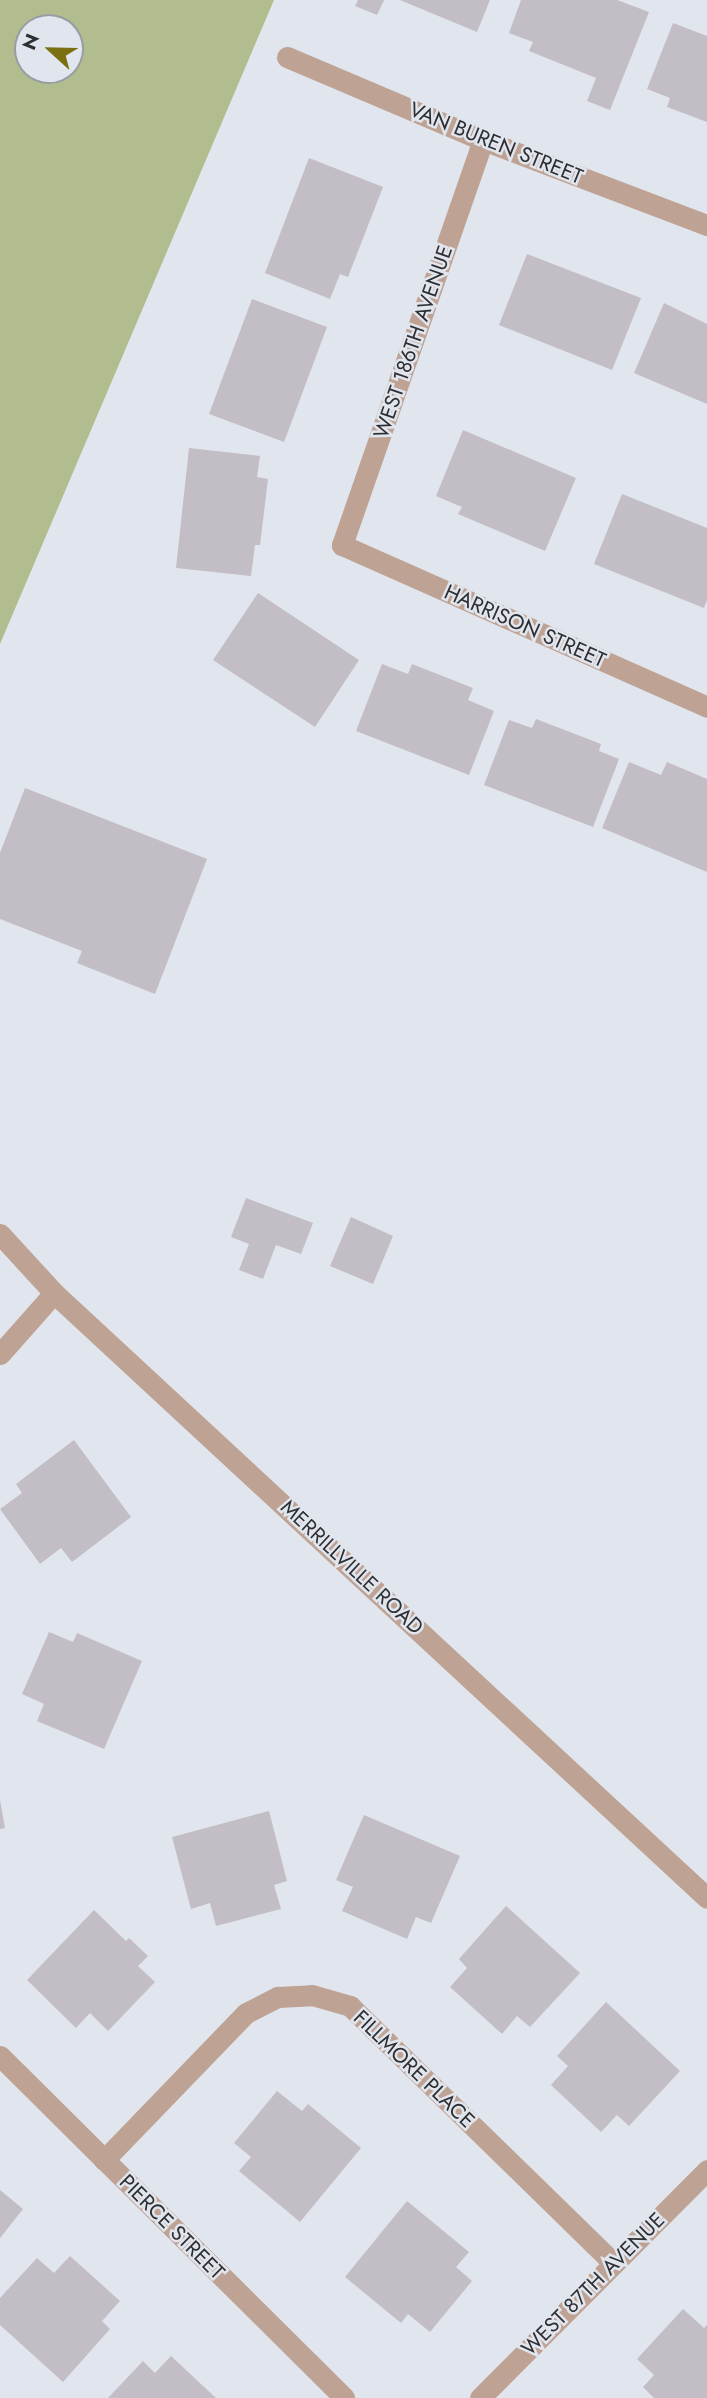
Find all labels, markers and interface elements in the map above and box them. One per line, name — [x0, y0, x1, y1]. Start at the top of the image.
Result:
north arrow — [14, 14, 84, 84]
text: N — [16, 30, 46, 54]
street label: VAN BUREN STREET — [406, 97, 586, 189]
street label: WEST 186TH AVENUE — [368, 242, 458, 442]
street label: HARRISON STREET — [440, 579, 610, 673]
street label: MERRILLVILLE ROAD — [276, 1494, 428, 1640]
street label: FILLMORE PLACE — [348, 2005, 480, 2133]
street label: PIERCE STREET — [114, 2169, 230, 2285]
street label: WEST 87TH AVENUE — [516, 2207, 670, 2361]

